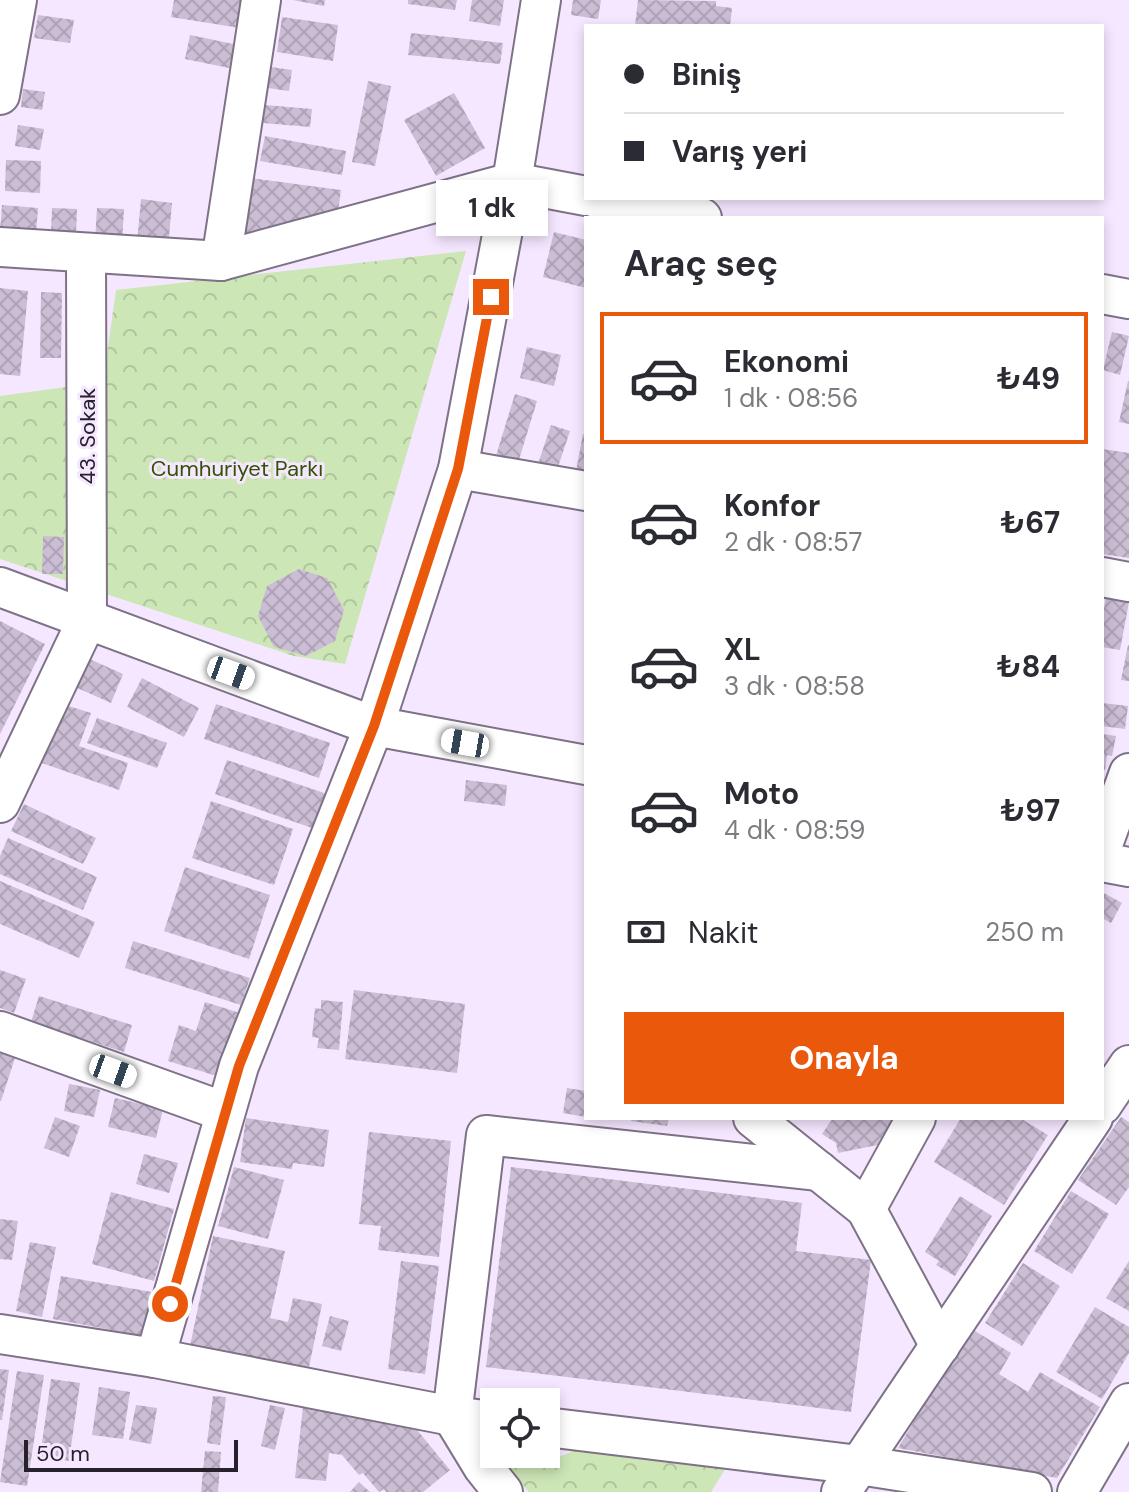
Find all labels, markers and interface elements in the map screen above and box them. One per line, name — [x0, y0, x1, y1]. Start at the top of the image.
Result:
text: Biniş — [672, 55, 742, 94]
text: Varış yeri — [672, 132, 807, 171]
callout: 1 dk — [435, 181, 547, 237]
text: 1 dk — [468, 191, 516, 225]
text: Araç seç — [624, 240, 778, 287]
route end — [473, 279, 509, 315]
icon: car — [628, 342, 700, 414]
text: Ekonomi — [724, 342, 849, 381]
text: ₺49 — [997, 359, 1060, 398]
text: 1 dk · 08:56 — [724, 381, 858, 415]
street label: 43. Sokak — [73, 388, 102, 484]
park label: Cumhuriyet Parkı — [151, 454, 323, 483]
icon: car — [628, 486, 700, 558]
text: Konfor — [724, 486, 820, 525]
text: ₺67 — [1000, 503, 1060, 542]
text: 2 dk · 08:57 — [724, 525, 862, 559]
icon: car — [628, 630, 700, 702]
text: XL — [724, 630, 761, 669]
text: ₺84 — [997, 647, 1060, 686]
car — [204, 654, 258, 692]
text: 3 dk · 08:58 — [724, 669, 865, 703]
car — [439, 727, 491, 759]
icon: car — [628, 774, 700, 846]
text: Moto — [724, 774, 799, 813]
text: ₺97 — [1000, 791, 1060, 830]
text: 4 dk · 08:59 — [724, 813, 865, 847]
icon: cash — [624, 910, 668, 954]
text: Nakit — [688, 913, 759, 952]
text: 250 m — [985, 915, 1064, 949]
button: Onayla — [624, 1012, 1064, 1104]
car — [86, 1052, 140, 1090]
route start — [152, 1286, 188, 1322]
map controls — [480, 1388, 560, 1468]
button: locate — [480, 1388, 560, 1468]
scale bar — [24, 1436, 238, 1472]
text: 50 m — [36, 1439, 90, 1468]

